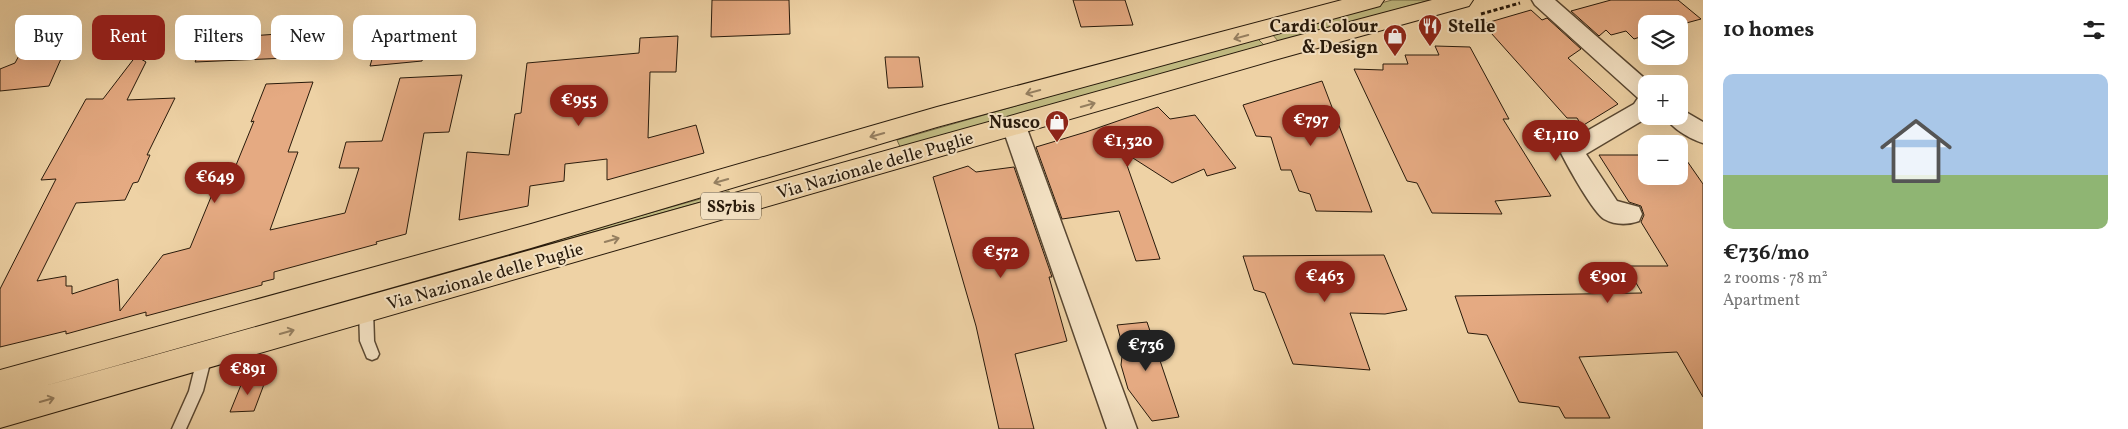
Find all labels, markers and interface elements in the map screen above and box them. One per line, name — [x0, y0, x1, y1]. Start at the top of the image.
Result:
restaurant icon: Stelle — [1417, 13, 1443, 47]
chip: Buy — [15, 15, 82, 60]
chip: Rent — [92, 15, 165, 60]
chip: Filters — [175, 15, 261, 60]
chip: New — [271, 15, 343, 60]
chip: Apartment — [353, 15, 476, 60]
place label: Cardi Colour & Design — [1269, 15, 1378, 61]
place label: Stelle — [1448, 15, 1495, 40]
map controls — [1638, 15, 1688, 185]
button: layers — [1638, 15, 1688, 65]
text: 10 homes — [1723, 16, 1814, 45]
icon: filters — [2080, 16, 2108, 44]
shop icon: Cardi Colour & Design — [1382, 23, 1408, 57]
one-way arrow — [1233, 32, 1249, 42]
button: + — [1638, 75, 1688, 125]
pin: €955 — [549, 84, 609, 127]
one-way arrow — [1026, 88, 1042, 97]
text: €955 — [561, 90, 597, 112]
one-way arrow — [1080, 99, 1096, 109]
pin: €797 — [1281, 104, 1341, 147]
icon: home — [1871, 106, 1961, 196]
shop icon: Nusco — [1044, 109, 1070, 143]
text: €797 — [1293, 110, 1329, 132]
place label: Nusco — [989, 111, 1040, 136]
pin: €1,110 — [1515, 120, 1597, 162]
text: €1,110 — [1533, 125, 1579, 147]
street label: Via Nazionale delle Puglie — [774, 126, 977, 207]
pin: €1,320 — [1087, 126, 1169, 168]
one-way arrow — [869, 131, 885, 141]
text: €1,320 — [1104, 131, 1152, 153]
button: − — [1638, 135, 1688, 185]
pin: €649 — [185, 162, 245, 204]
text: €649 — [196, 167, 234, 189]
one-way arrow — [713, 176, 729, 186]
road number: SS7bis — [701, 192, 761, 220]
one-way arrow — [604, 234, 620, 244]
pin: €572 — [971, 236, 1031, 279]
street label: Via Nazionale delle Puglie — [384, 237, 587, 318]
text: €736/mo — [1723, 239, 1809, 268]
text: €572 — [983, 242, 1019, 264]
pin: €463 — [1295, 260, 1355, 303]
pin: €901 — [1578, 262, 1638, 304]
text: €463 — [1306, 266, 1344, 288]
text: €901 — [1589, 267, 1627, 289]
text: 2 rooms · 78 m² — [1723, 268, 1828, 290]
text: Apartment — [1723, 290, 1800, 312]
one-way arrow — [279, 326, 295, 336]
pin: €736 — [1116, 330, 1176, 372]
text: €736 — [1128, 335, 1164, 357]
pin: €891 — [218, 354, 278, 396]
text: €891 — [230, 359, 266, 381]
one-way arrow — [38, 395, 54, 404]

